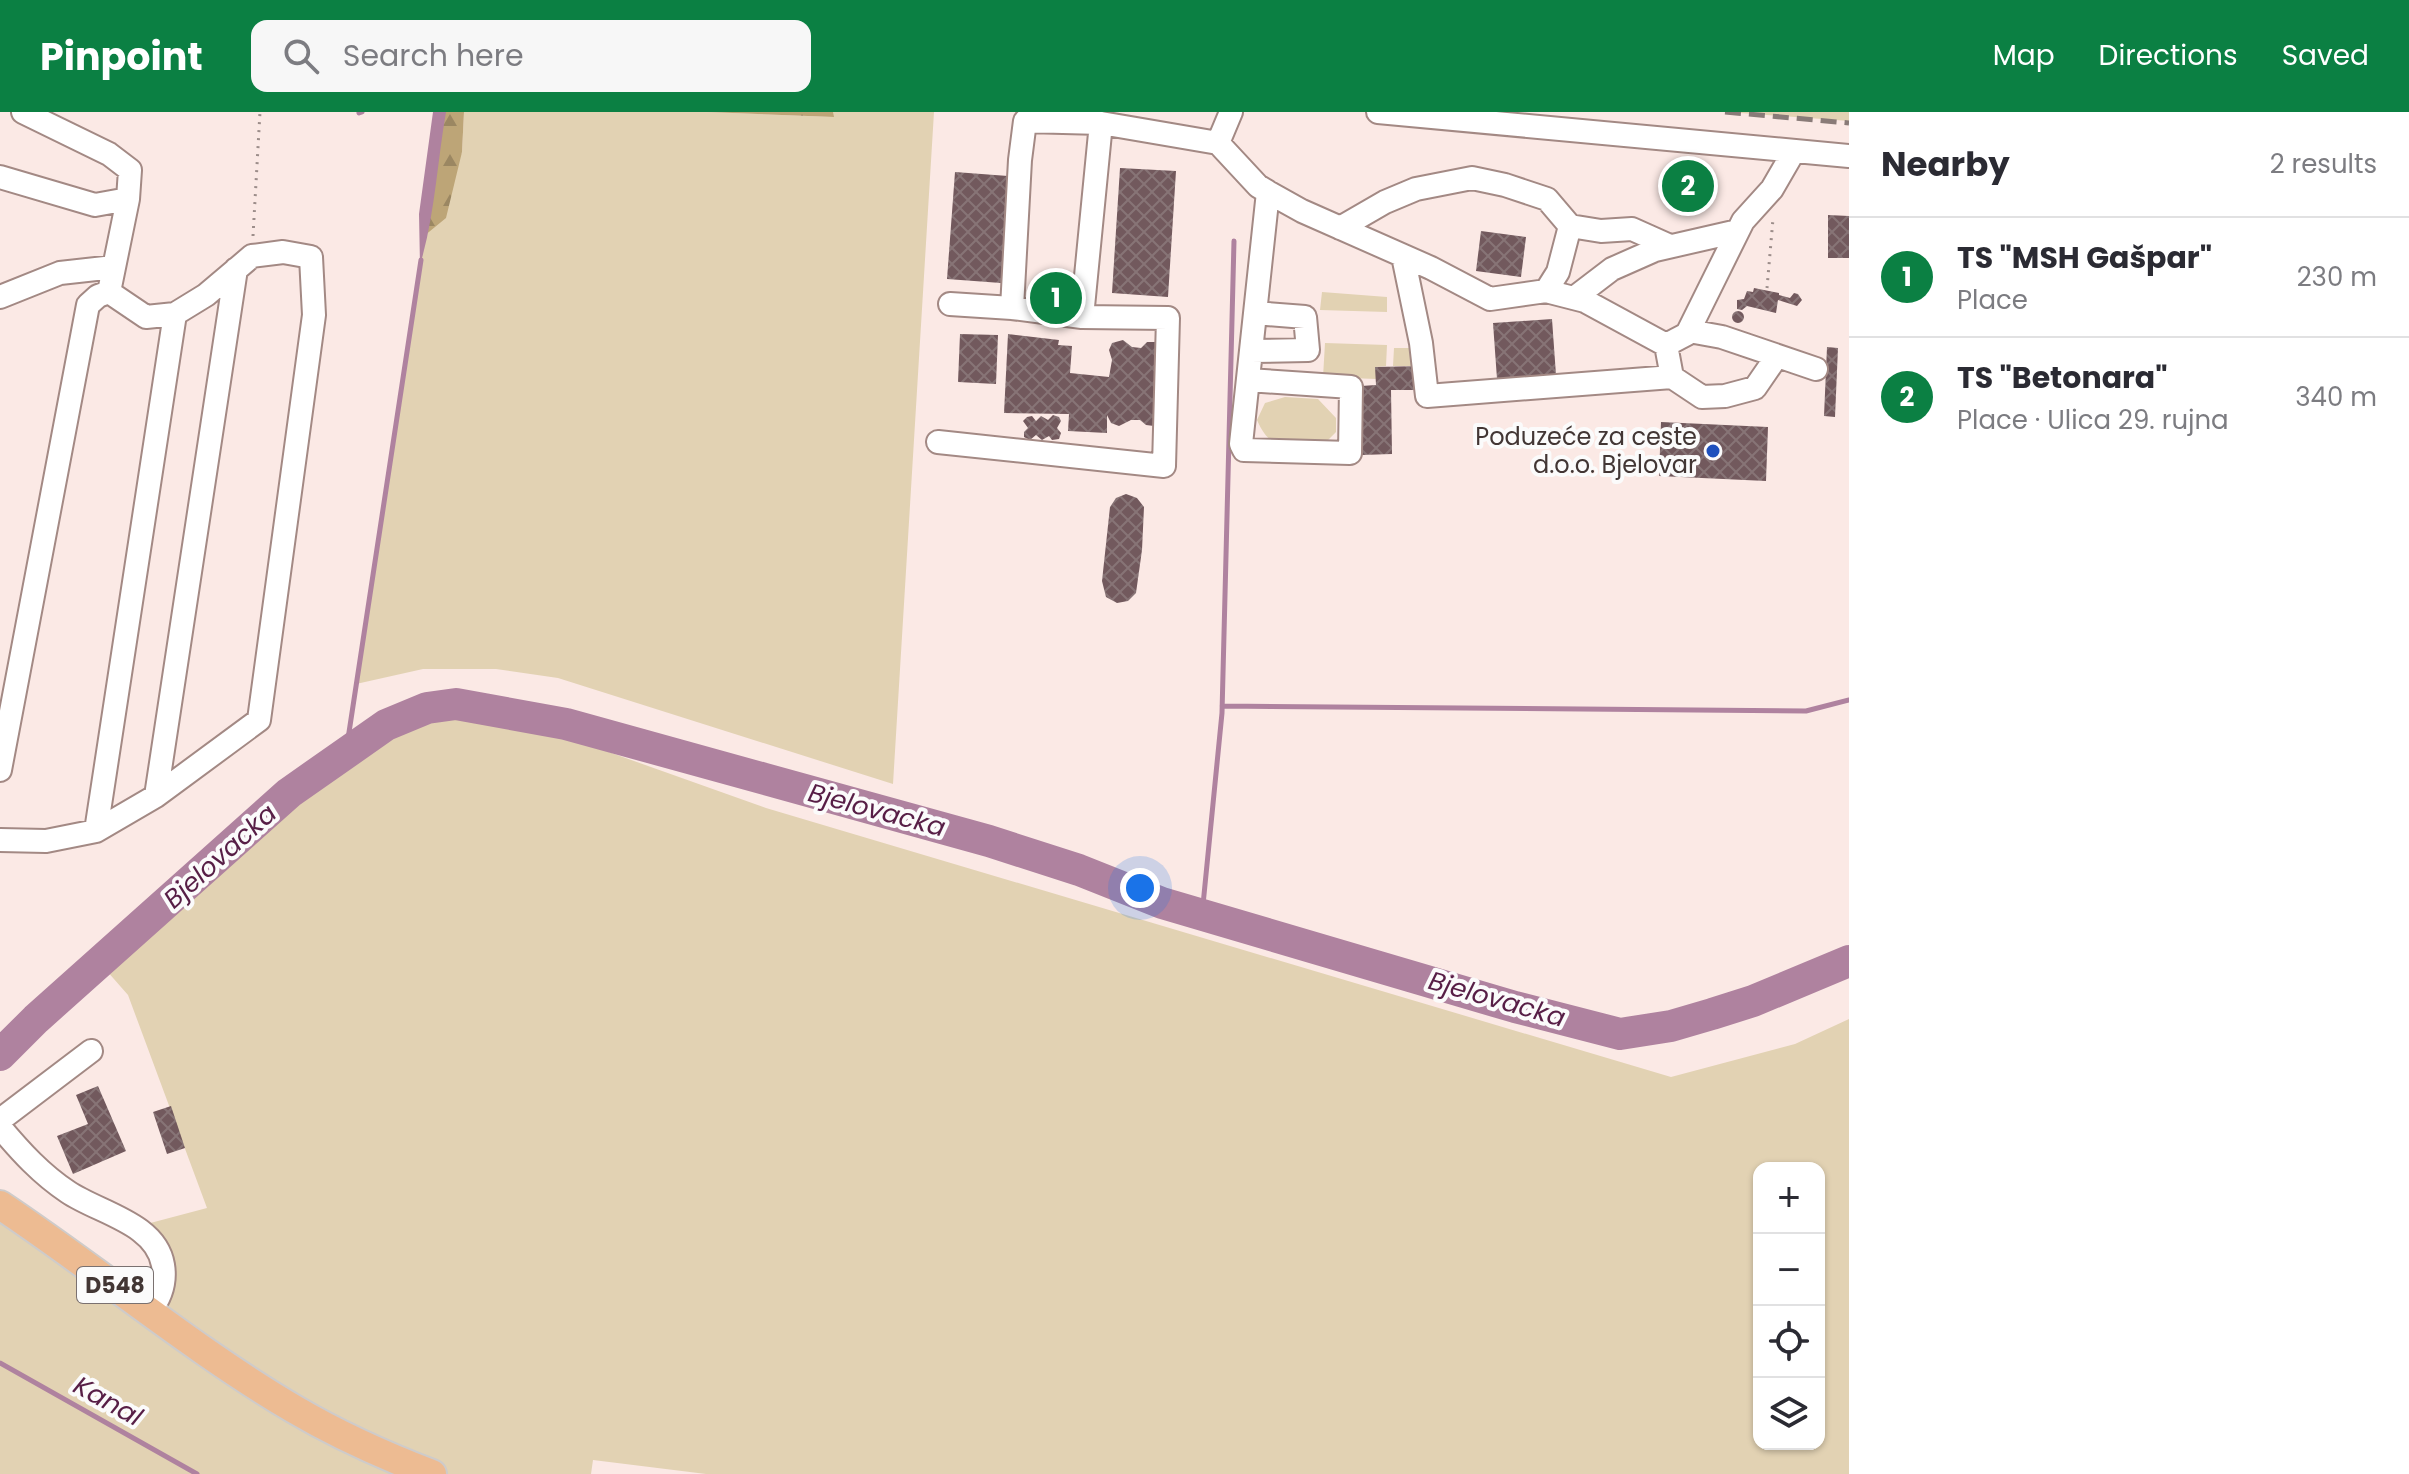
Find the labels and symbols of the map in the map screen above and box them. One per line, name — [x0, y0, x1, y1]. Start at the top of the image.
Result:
pin: 2 — [1662, 156, 1714, 216]
pin: 1 — [1030, 268, 1082, 328]
place label: Poduzeće za ceste d.o.o. Bjelovar — [1475, 420, 1697, 481]
marker: Poduzeće za ceste d.o.o. Bjelovar — [1704, 442, 1722, 460]
water label: Bjelovacka — [805, 774, 949, 846]
water label: Bjelovacka — [156, 796, 284, 916]
your location — [1120, 868, 1160, 908]
water label: Bjelovacka — [1425, 962, 1569, 1036]
road number: D548 — [77, 1267, 153, 1303]
water label: Kanal — [67, 1367, 150, 1435]

